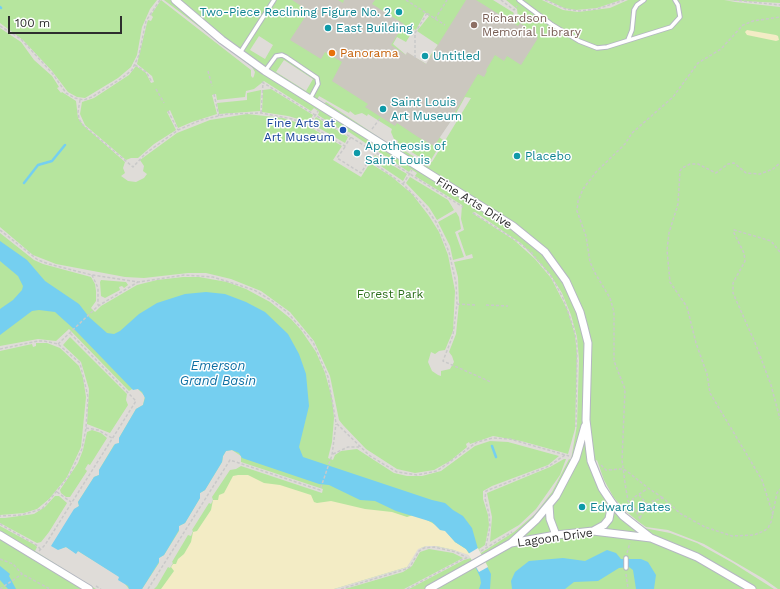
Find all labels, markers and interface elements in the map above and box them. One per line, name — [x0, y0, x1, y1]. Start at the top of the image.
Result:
place label: Two-Piece Reclining Figure No. 2 — [199, 5, 391, 19]
marker: Two-Piece Reclining Figure No. 2 — [394, 7, 404, 17]
scale bar — [10, 8, 124, 34]
place label: Richardson Memorial Library — [482, 11, 581, 39]
text: 100 m — [15, 16, 50, 30]
marker: Richardson Memorial Library — [469, 20, 479, 30]
place label: East Building — [336, 21, 413, 35]
marker: East Building — [323, 23, 333, 33]
place label: Panorama — [340, 46, 398, 60]
marker: Panorama — [327, 48, 337, 58]
place label: Untitled — [433, 49, 480, 63]
marker: Untitled — [420, 51, 430, 61]
place label: Saint Louis Art Museum — [391, 95, 462, 123]
marker: Saint Louis Art Museum — [378, 104, 388, 114]
place label: Fine Arts at Art Museum — [264, 116, 335, 144]
marker: Fine Arts at Art Museum — [338, 125, 348, 135]
place label: Apotheosis of Saint Louis — [365, 139, 446, 167]
marker: Apotheosis of Saint Louis — [352, 148, 362, 158]
place label: Placebo — [525, 149, 571, 163]
marker: Placebo — [512, 151, 522, 161]
street label: Fine Arts Drive — [433, 174, 515, 232]
park label: Forest Park — [357, 287, 423, 301]
water label: Emerson Grand Basin — [180, 358, 256, 389]
place label: Edward Bates — [590, 500, 671, 514]
marker: Edward Bates — [577, 502, 587, 512]
street label: Lagoon Drive — [516, 526, 594, 550]

